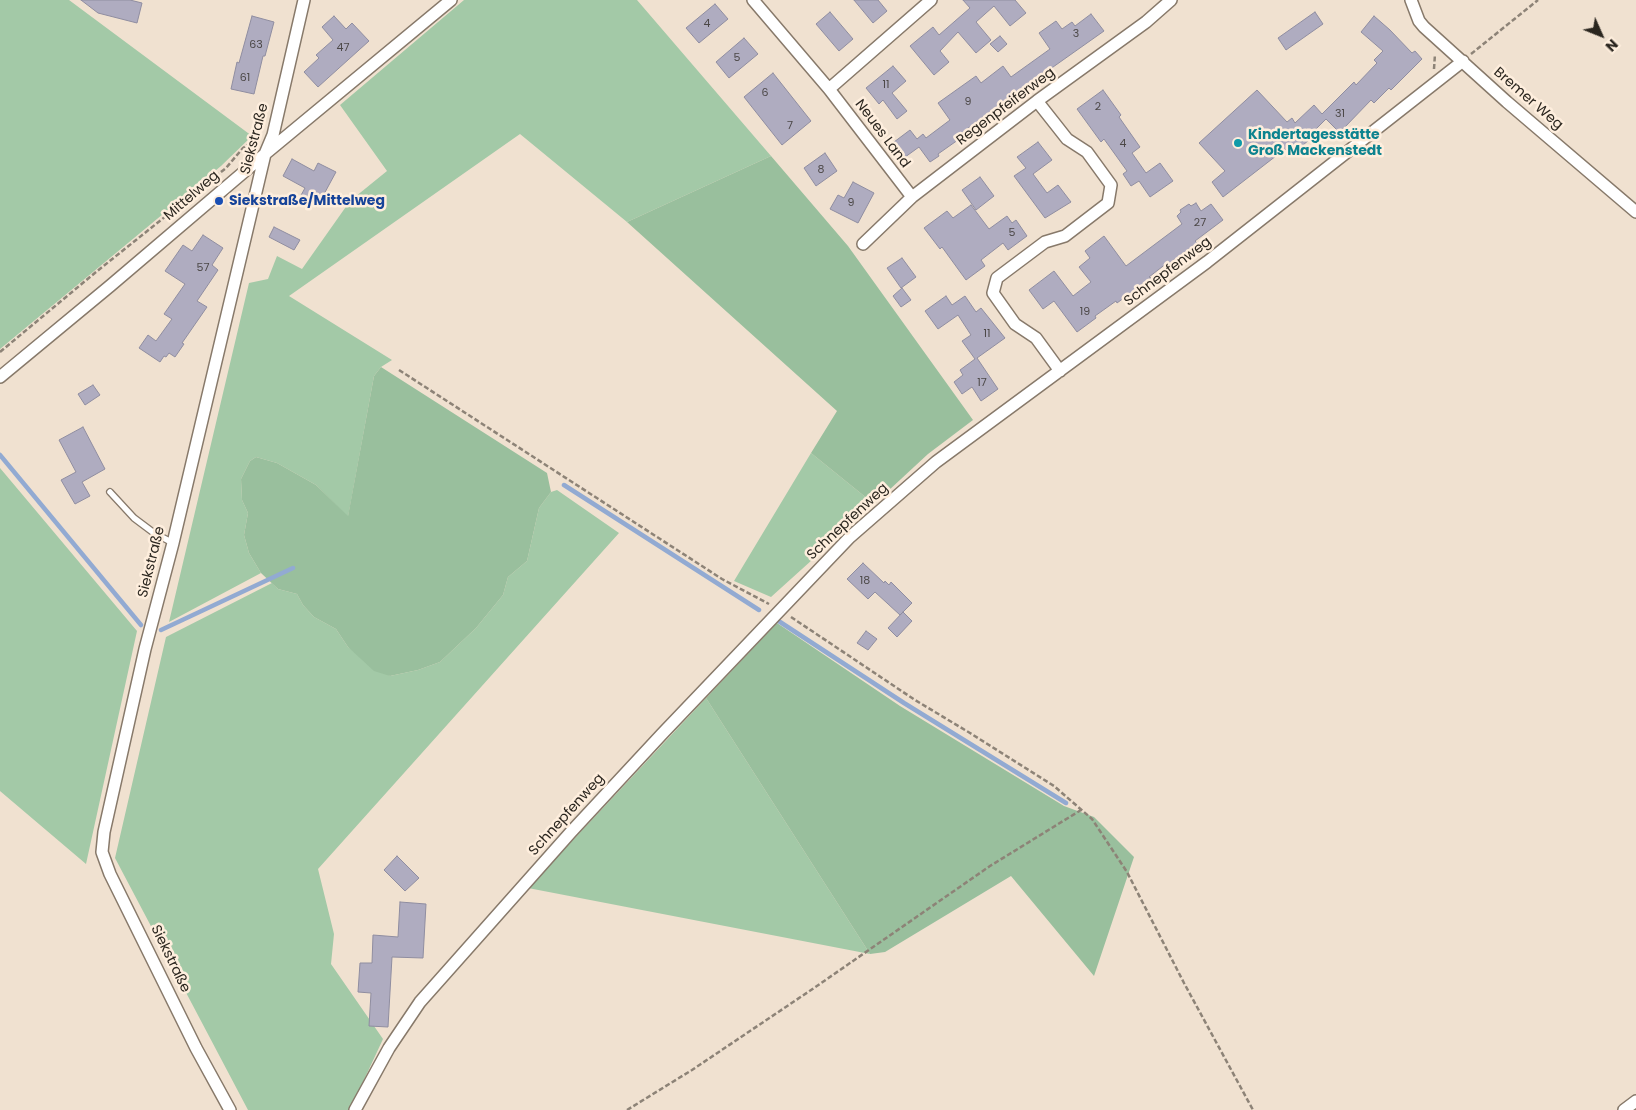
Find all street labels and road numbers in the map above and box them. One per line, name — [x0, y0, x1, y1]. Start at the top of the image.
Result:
street label: Bremer Weg — [1490, 64, 1566, 134]
street label: Regenpfeiferweg — [954, 65, 1058, 149]
street label: Neues Land — [851, 97, 913, 171]
street label: Siekstraße — [237, 102, 273, 176]
street label: Mittelweg — [161, 168, 223, 224]
street label: Schnepfenweg — [1121, 234, 1215, 310]
street label: Schnepfenweg — [804, 480, 892, 564]
street label: Siekstraße — [135, 525, 169, 599]
street label: Schnepfenweg — [526, 770, 608, 860]
street label: Siekstraße — [146, 923, 194, 995]

